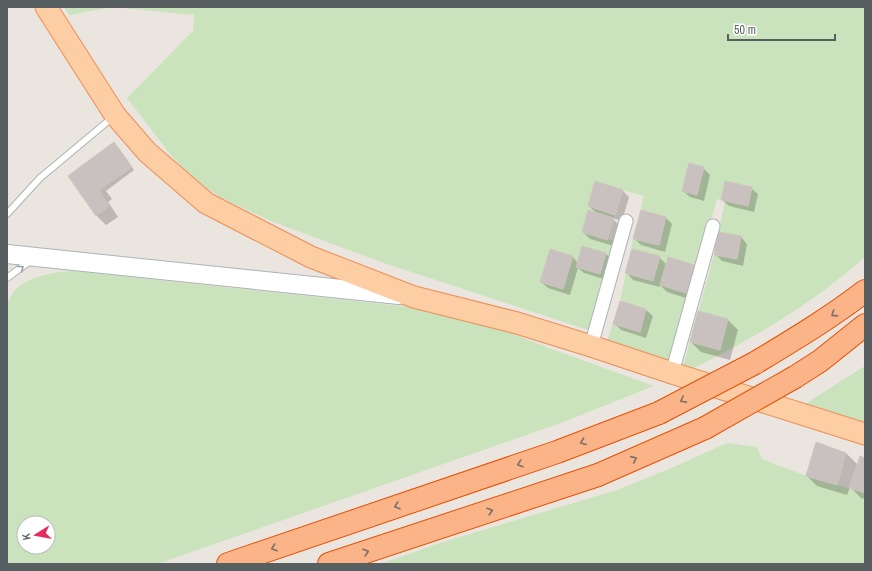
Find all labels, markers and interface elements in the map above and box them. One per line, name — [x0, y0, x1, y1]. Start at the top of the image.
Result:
scale bar — [728, 16, 835, 42]
text: 50 m — [734, 22, 756, 38]
one-way arrow — [16, 265, 23, 272]
one-way arrow — [831, 309, 838, 316]
one-way arrow — [680, 396, 687, 403]
one-way arrow — [580, 437, 587, 445]
one-way arrow — [630, 456, 637, 464]
one-way arrow — [517, 459, 524, 468]
one-way arrow — [394, 502, 401, 510]
one-way arrow — [486, 507, 493, 516]
north arrow — [16, 515, 56, 555]
text: K — [19, 532, 34, 541]
one-way arrow — [271, 543, 278, 552]
one-way arrow — [363, 548, 370, 556]

